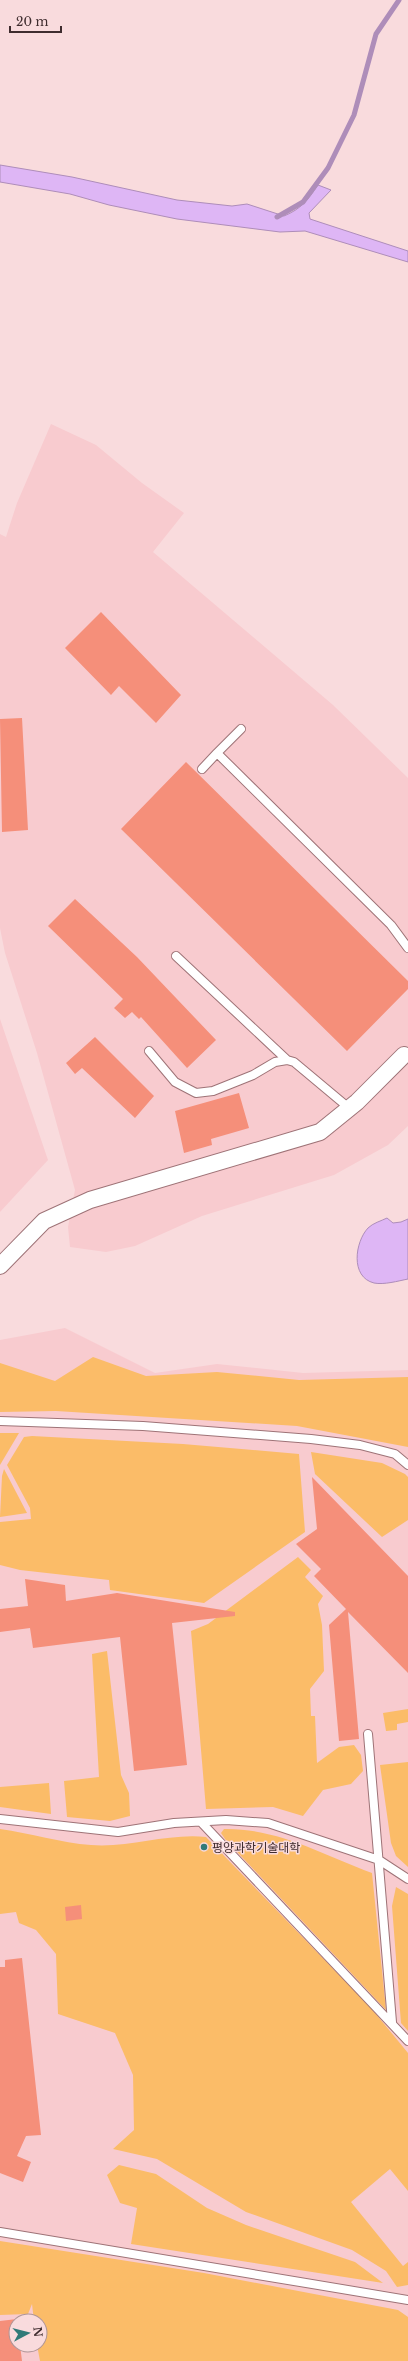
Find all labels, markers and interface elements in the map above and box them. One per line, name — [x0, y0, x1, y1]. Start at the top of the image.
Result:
scale bar — [10, 8, 61, 34]
text: 20 m — [16, 14, 48, 29]
place label: 평양과학기술대학 — [212, 1840, 300, 1855]
marker: 평양과학기술대학 — [199, 1842, 209, 1852]
north arrow — [8, 2313, 48, 2353]
text: N — [30, 2326, 46, 2338]

